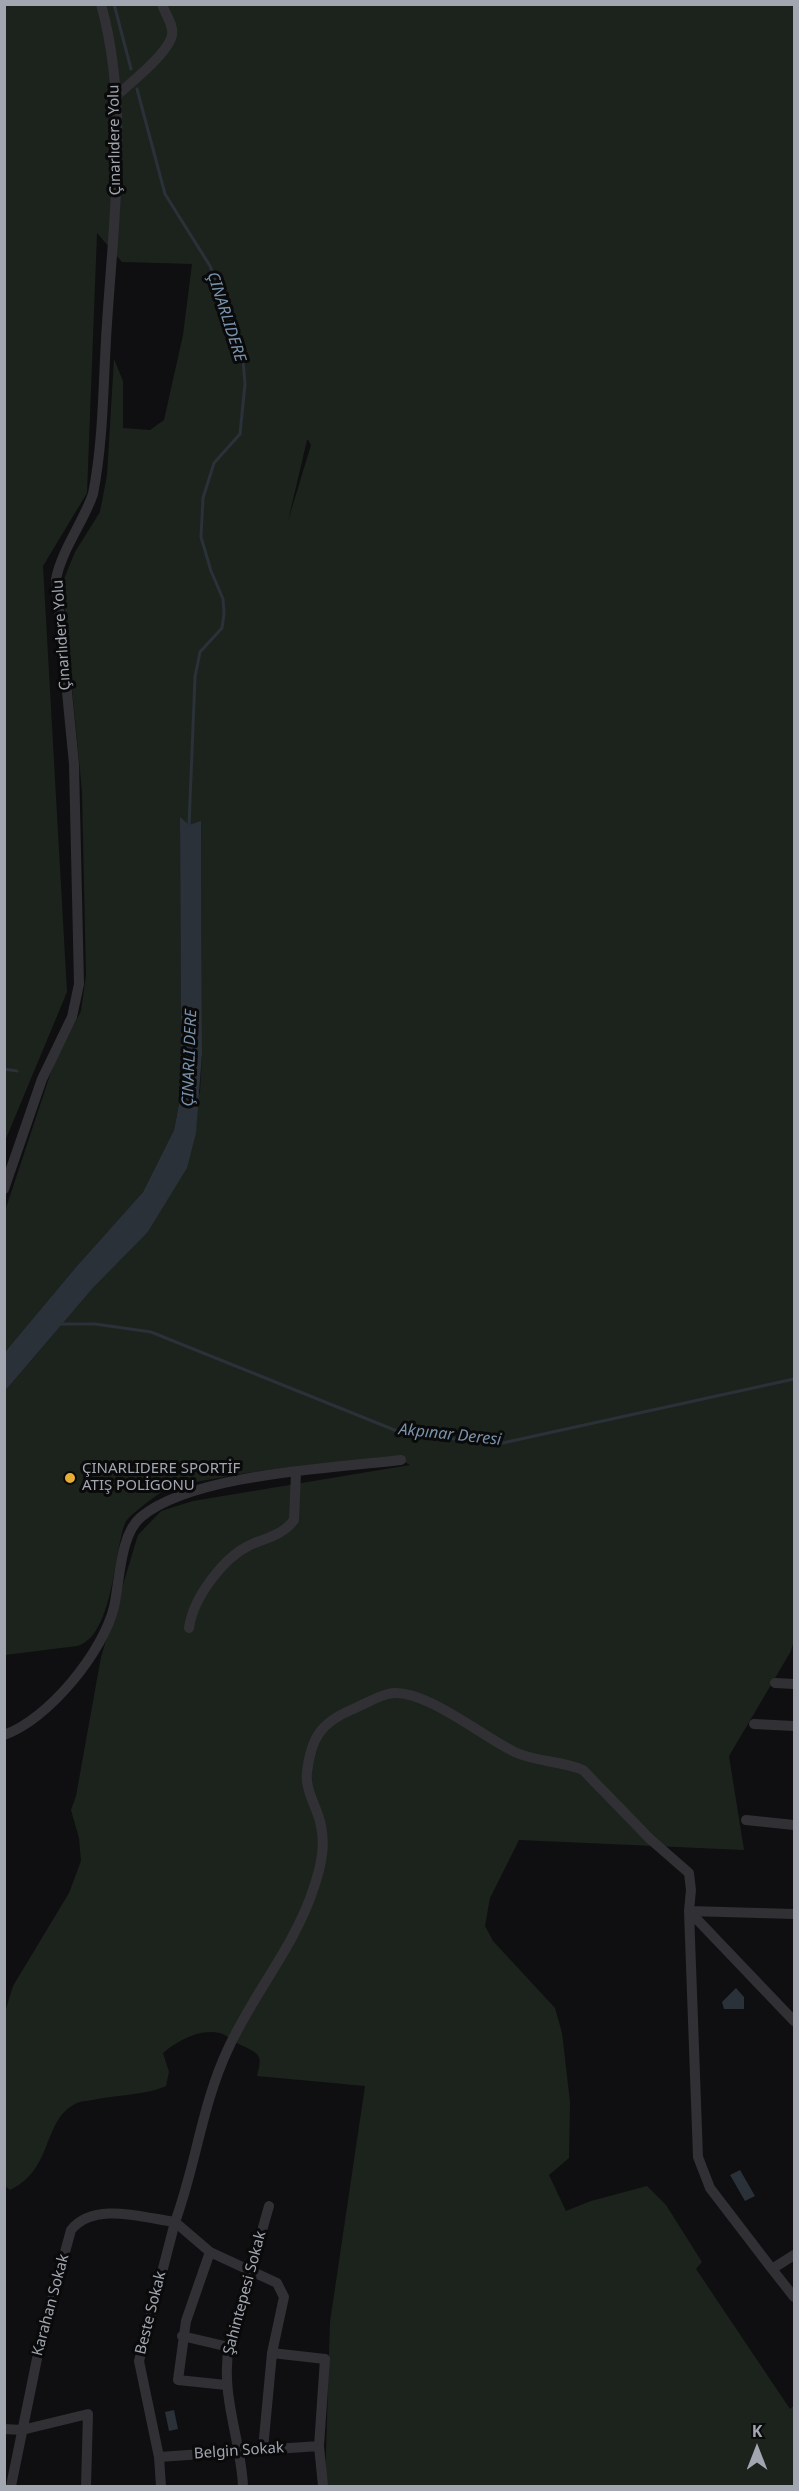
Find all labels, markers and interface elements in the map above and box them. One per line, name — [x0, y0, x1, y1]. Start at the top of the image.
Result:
street label: Çınarlıdere Yolu — [105, 84, 125, 196]
water label: ÇINARLIDERE — [202, 270, 250, 364]
street label: Çınarlıdere Yolu — [49, 579, 75, 691]
water label: ÇINARLI DERE — [179, 1009, 201, 1107]
water label: Akpınar Deresi — [398, 1420, 502, 1450]
place label: ÇINARLIDERE SPORTİF ATIŞ POLİGONU — [82, 1460, 240, 1495]
marker: ÇINARLIDERE SPORTİF ATIŞ POLİGONU — [63, 1471, 77, 1485]
street label: Şahintepesi Sokak — [220, 2229, 270, 2357]
street label: Karahan Sokak — [29, 2252, 73, 2358]
street label: Beste Sokak — [132, 2270, 170, 2356]
north arrow — [727, 2419, 787, 2479]
text: K — [752, 2420, 762, 2442]
street label: Belgin Sokak — [193, 2439, 285, 2463]

